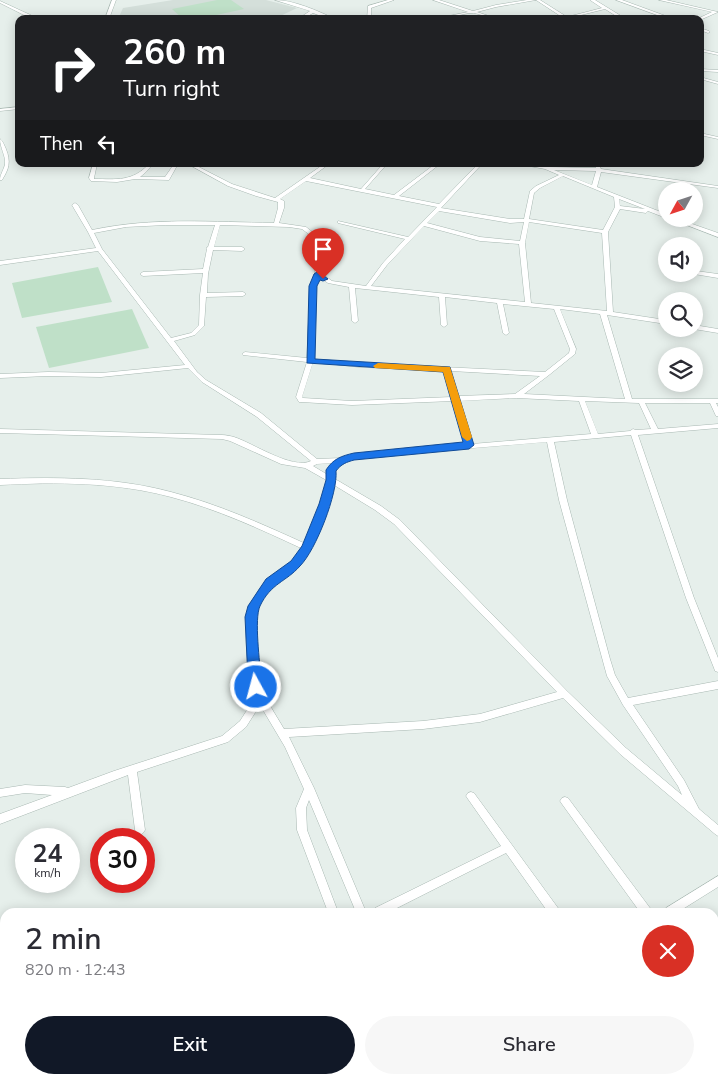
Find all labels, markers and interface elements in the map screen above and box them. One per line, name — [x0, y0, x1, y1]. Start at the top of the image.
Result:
text: 260 m — [123, 29, 226, 76]
icon: right — [40, 35, 105, 100]
text: Turn right — [123, 74, 219, 104]
icon: left — [93, 130, 121, 158]
text: Then — [40, 131, 83, 157]
north arrow — [658, 182, 702, 228]
map controls — [658, 182, 703, 392]
pin — [302, 228, 344, 279]
icon: arrive — [309, 235, 337, 263]
button: sound — [658, 237, 703, 282]
button: search — [658, 292, 703, 337]
button: layers — [658, 347, 703, 392]
position arrow — [229, 660, 281, 712]
speed limit sign: 30 — [90, 828, 155, 893]
text: 24 — [32, 837, 63, 871]
text: km/h — [34, 865, 61, 881]
text: 2 min — [25, 919, 101, 960]
button: close — [642, 925, 694, 977]
text: 820 m · 12:43 — [25, 959, 126, 981]
button: Exit — [25, 1016, 355, 1074]
button: Share — [365, 1016, 694, 1074]

